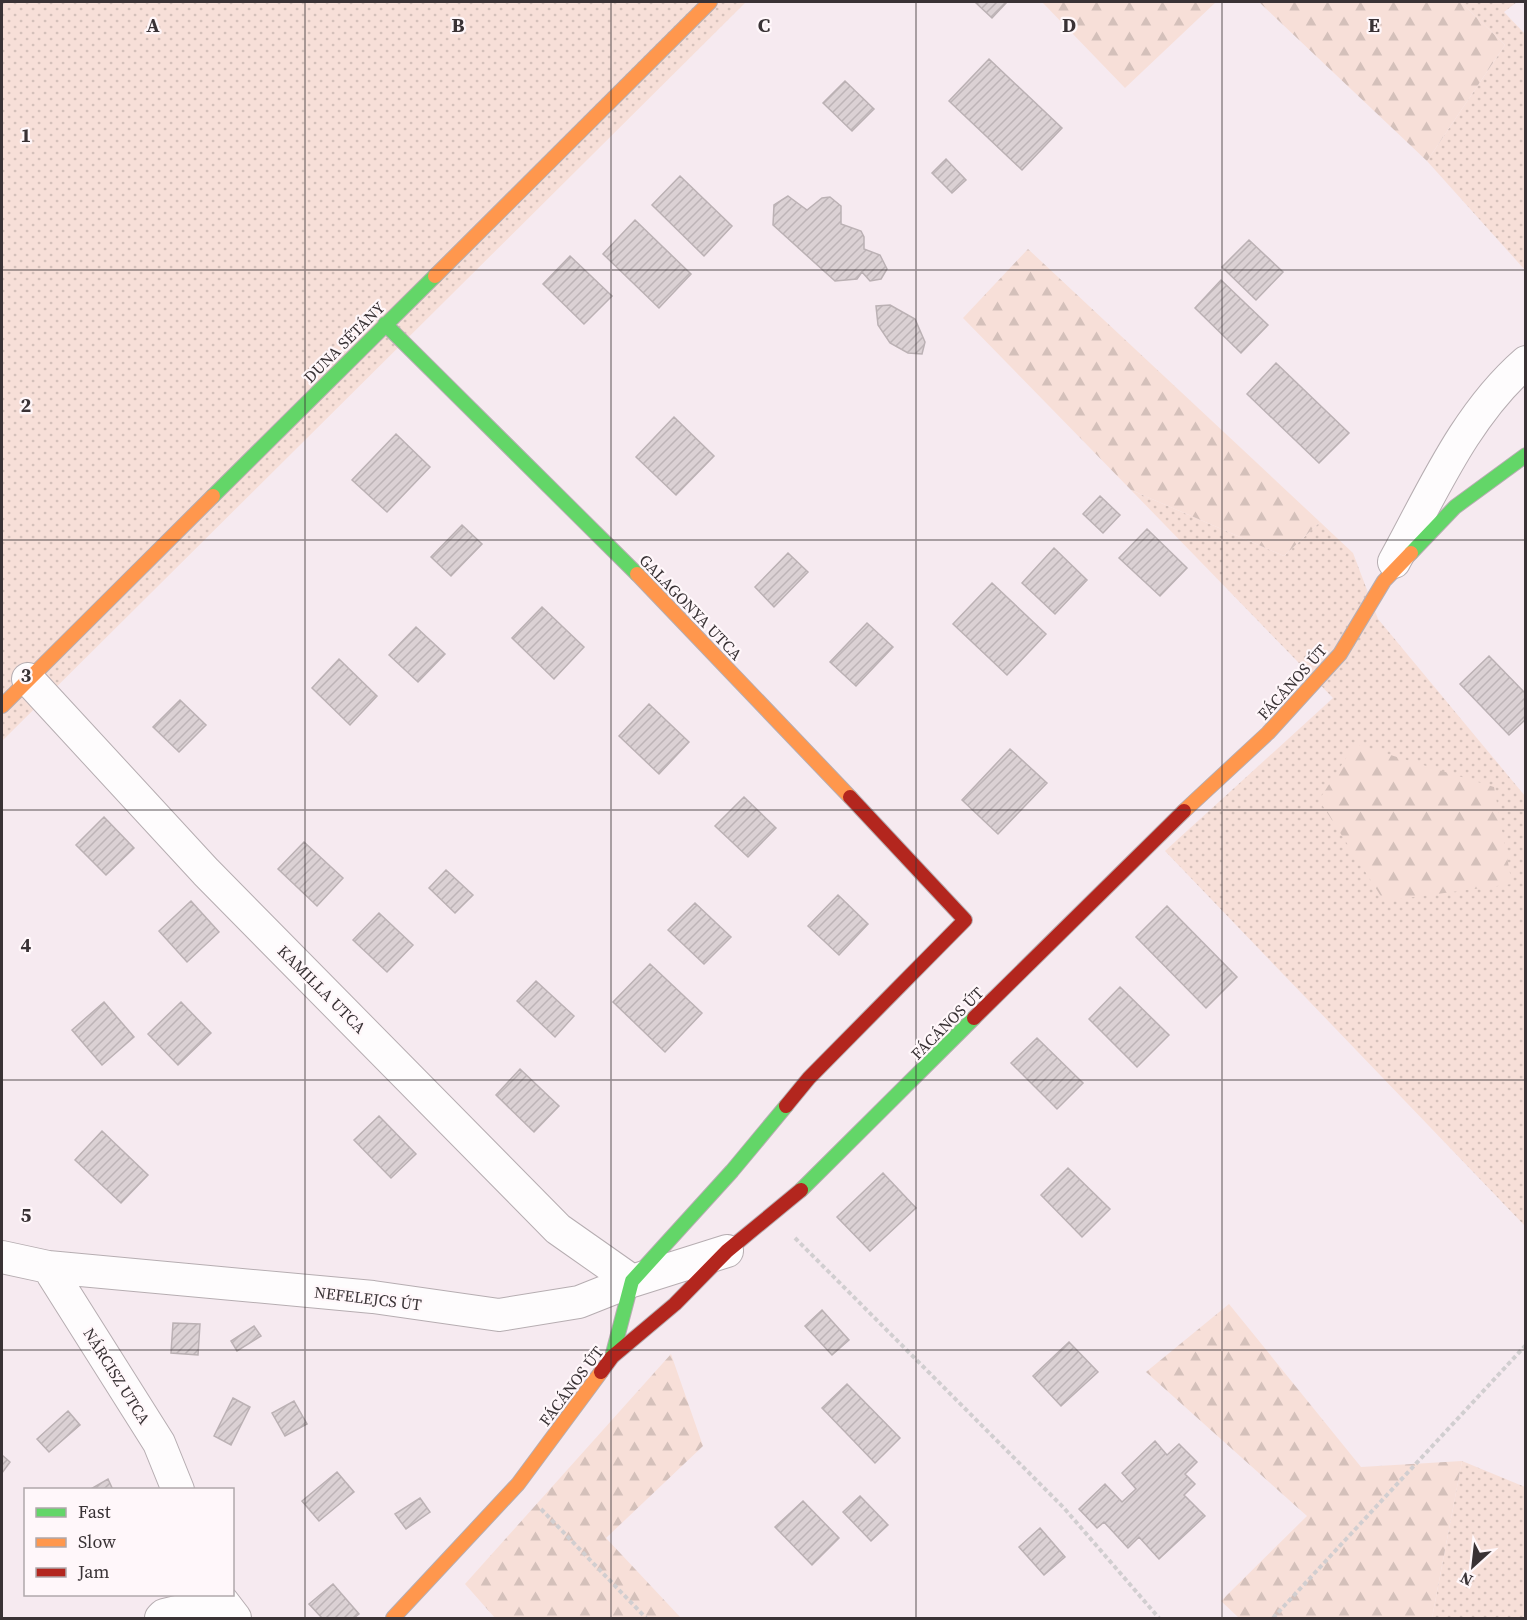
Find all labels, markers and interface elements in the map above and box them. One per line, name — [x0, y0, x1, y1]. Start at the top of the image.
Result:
text: A — [146, 11, 160, 39]
text: B — [451, 11, 465, 39]
text: C — [758, 11, 770, 39]
text: D — [1062, 11, 1076, 39]
text: E — [1368, 11, 1380, 39]
text: 1 — [21, 121, 31, 149]
street label: DUNA SÉTÁNY — [299, 297, 389, 387]
text: 2 — [21, 391, 32, 419]
street label: GALAGONYA UTCA — [635, 549, 748, 665]
street label: FÁCÁNOS ÚT — [1252, 639, 1332, 724]
text: 3 — [21, 661, 32, 689]
text: 4 — [21, 931, 32, 959]
street label: KAMILLA UTCA — [273, 940, 371, 1038]
street label: FÁCÁNOS ÚT — [906, 982, 988, 1064]
text: 5 — [21, 1201, 32, 1229]
street label: NEFELEJCS ÚT — [313, 1281, 423, 1316]
street label: NÁRCISZ UTCA — [78, 1323, 156, 1429]
street label: FÁCÁNOS ÚT — [534, 1341, 608, 1430]
legend — [24, 1488, 234, 1596]
text: Fast — [78, 1499, 111, 1524]
text: Slow — [78, 1529, 116, 1554]
north arrow — [1443, 1536, 1503, 1596]
text: Jam — [77, 1559, 110, 1584]
text: N — [1456, 1567, 1476, 1592]

